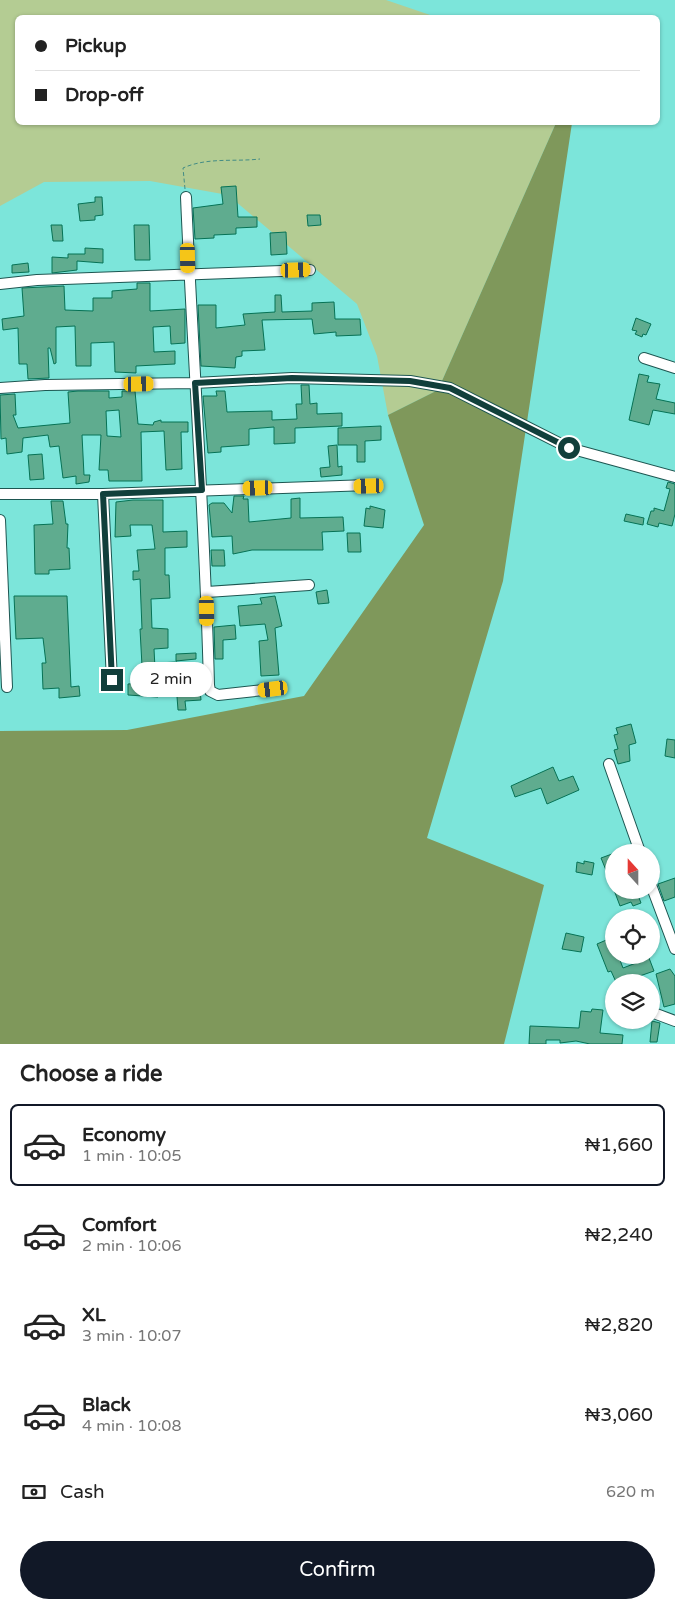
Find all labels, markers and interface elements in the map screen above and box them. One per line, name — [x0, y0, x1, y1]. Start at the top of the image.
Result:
text: Pickup — [65, 35, 126, 57]
text: Drop-off — [65, 84, 144, 106]
car — [180, 243, 195, 273]
car — [280, 262, 311, 278]
car — [123, 376, 154, 392]
route start — [558, 437, 580, 459]
car — [353, 478, 384, 494]
car — [242, 480, 273, 496]
car — [199, 596, 214, 626]
callout: 2 min — [130, 662, 212, 698]
route end — [101, 669, 123, 691]
text: 2 min — [150, 669, 192, 689]
car — [257, 680, 288, 698]
north arrow — [605, 844, 660, 899]
map controls — [605, 844, 660, 1029]
button: locate — [605, 909, 660, 964]
button: layers — [605, 974, 660, 1029]
text: Choose a ride — [20, 1061, 163, 1087]
icon: car — [22, 1123, 67, 1168]
text: Economy — [82, 1124, 166, 1146]
text: ₦1,660 — [584, 1134, 653, 1156]
text: 1 min · 10:05 — [82, 1146, 181, 1166]
icon: car — [22, 1213, 67, 1258]
text: Comfort — [82, 1214, 156, 1236]
text: ₦2,240 — [584, 1224, 653, 1246]
text: 2 min · 10:06 — [82, 1236, 181, 1256]
icon: car — [22, 1303, 67, 1348]
text: XL — [82, 1304, 106, 1326]
text: ₦2,820 — [584, 1314, 653, 1336]
text: 3 min · 10:07 — [82, 1326, 181, 1346]
icon: car — [22, 1393, 67, 1438]
text: Black — [82, 1394, 131, 1416]
text: ₦3,060 — [584, 1404, 653, 1426]
text: 4 min · 10:08 — [82, 1416, 181, 1436]
icon: cash — [20, 1478, 48, 1506]
text: Cash — [60, 1481, 105, 1503]
text: 620 m — [606, 1482, 655, 1502]
button: Confirm — [20, 1541, 655, 1599]

